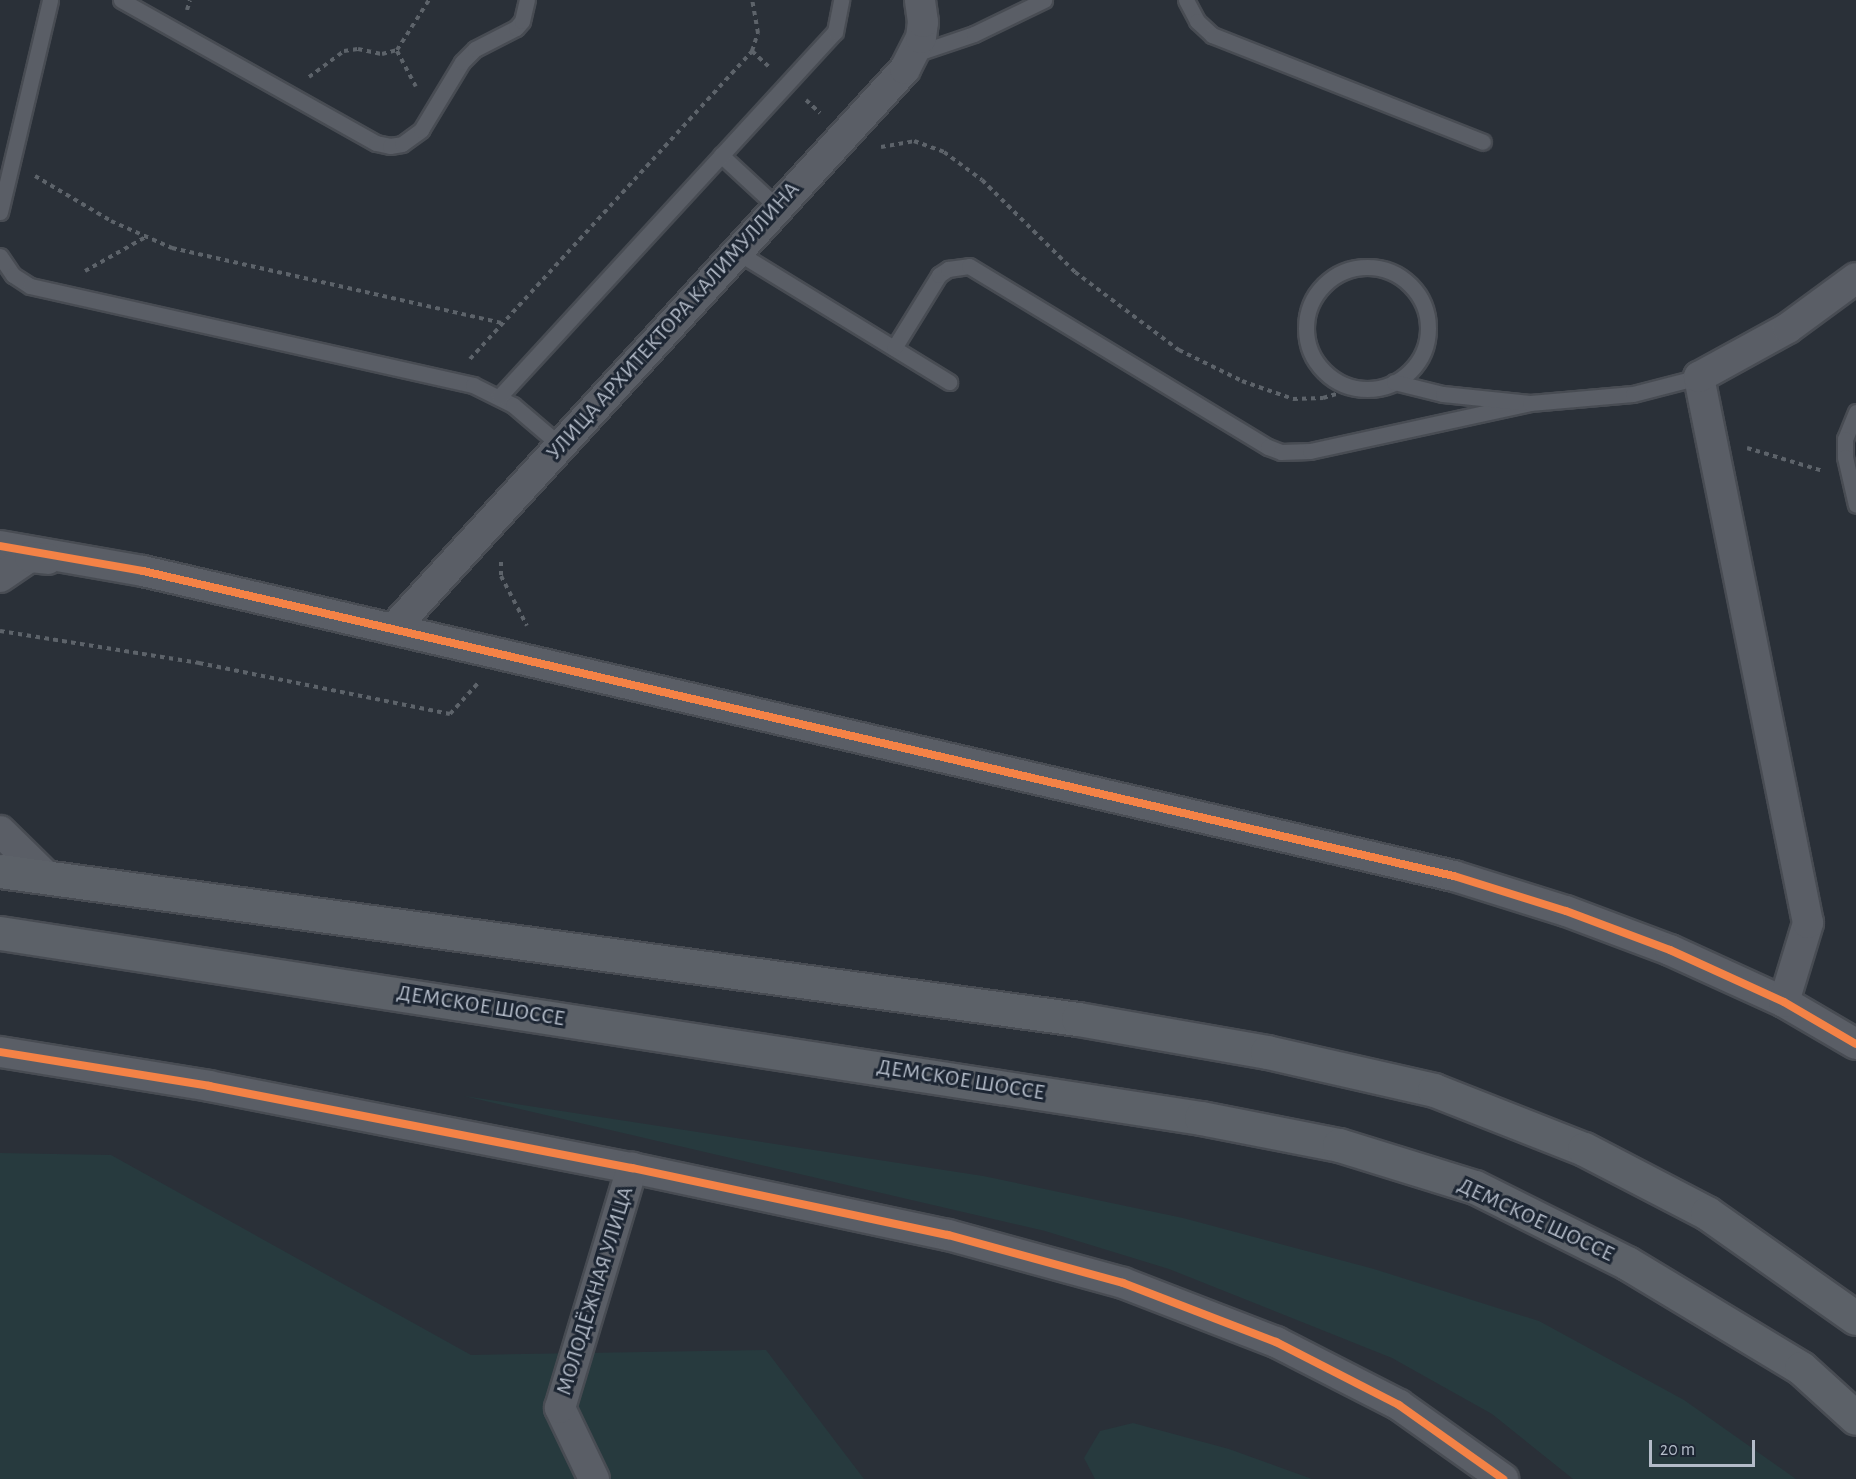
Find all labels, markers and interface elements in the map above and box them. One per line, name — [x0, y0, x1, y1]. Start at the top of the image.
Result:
street label: УЛИЦА АРХИТЕКТОРА КАЛИМУЛЛИНА — [541, 176, 805, 466]
street label: ДЕМСКОЕ ШОССЕ — [395, 980, 567, 1032]
street label: ДЕМСКОЕ ШОССЕ — [875, 1054, 1047, 1106]
street label: ДЕМСКОЕ ШОССЕ — [1453, 1172, 1619, 1268]
street label: МОЛОДЁЖНАЯ УЛИЦА — [551, 1184, 639, 1398]
scale bar — [1652, 1428, 1758, 1466]
text: 20 m — [1660, 1441, 1695, 1459]

